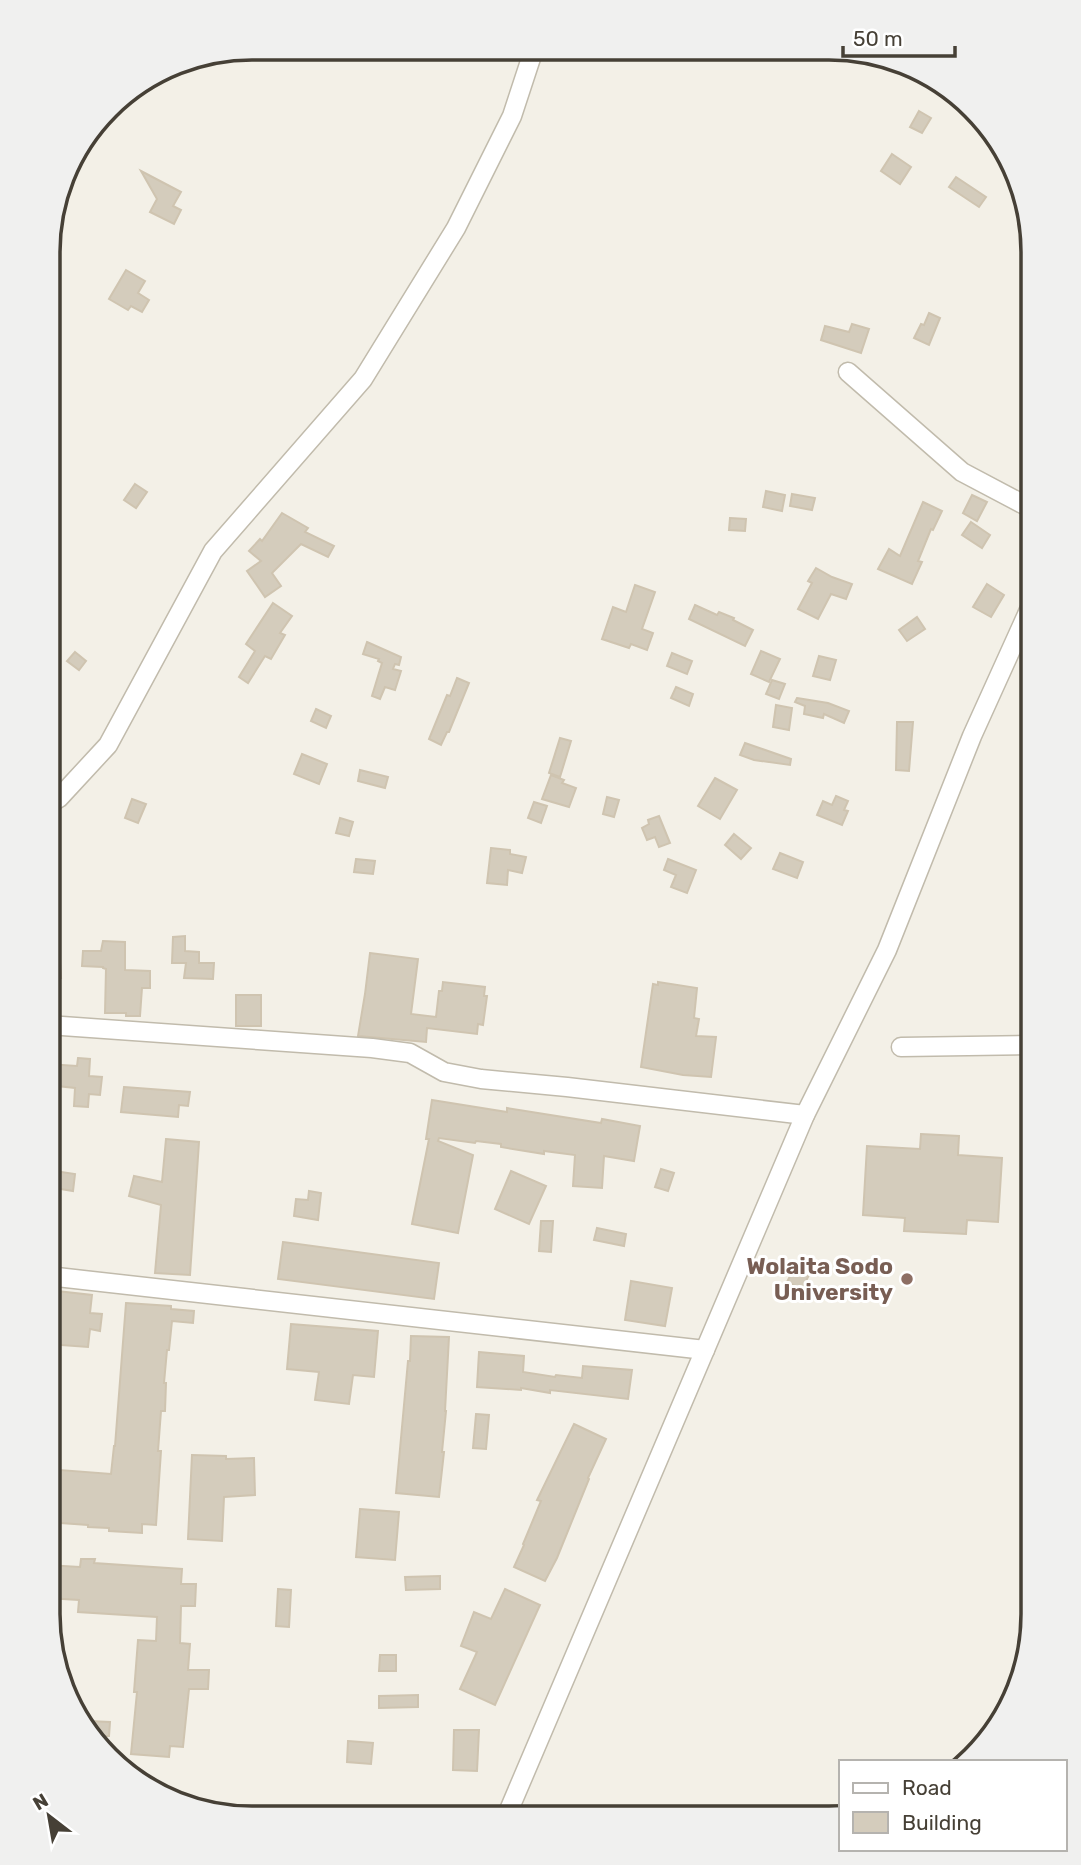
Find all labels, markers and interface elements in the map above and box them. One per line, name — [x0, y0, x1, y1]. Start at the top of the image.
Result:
scale bar — [843, 14, 955, 58]
text: 50 m — [853, 26, 903, 51]
place label: Wolaita Sodo University — [746, 1252, 893, 1306]
marker: Wolaita Sodo University — [899, 1271, 915, 1287]
legend — [839, 1760, 1067, 1851]
text: Road — [902, 1775, 952, 1800]
north arrow — [14, 1781, 84, 1851]
text: N — [29, 1788, 52, 1815]
text: Building — [902, 1810, 982, 1835]

